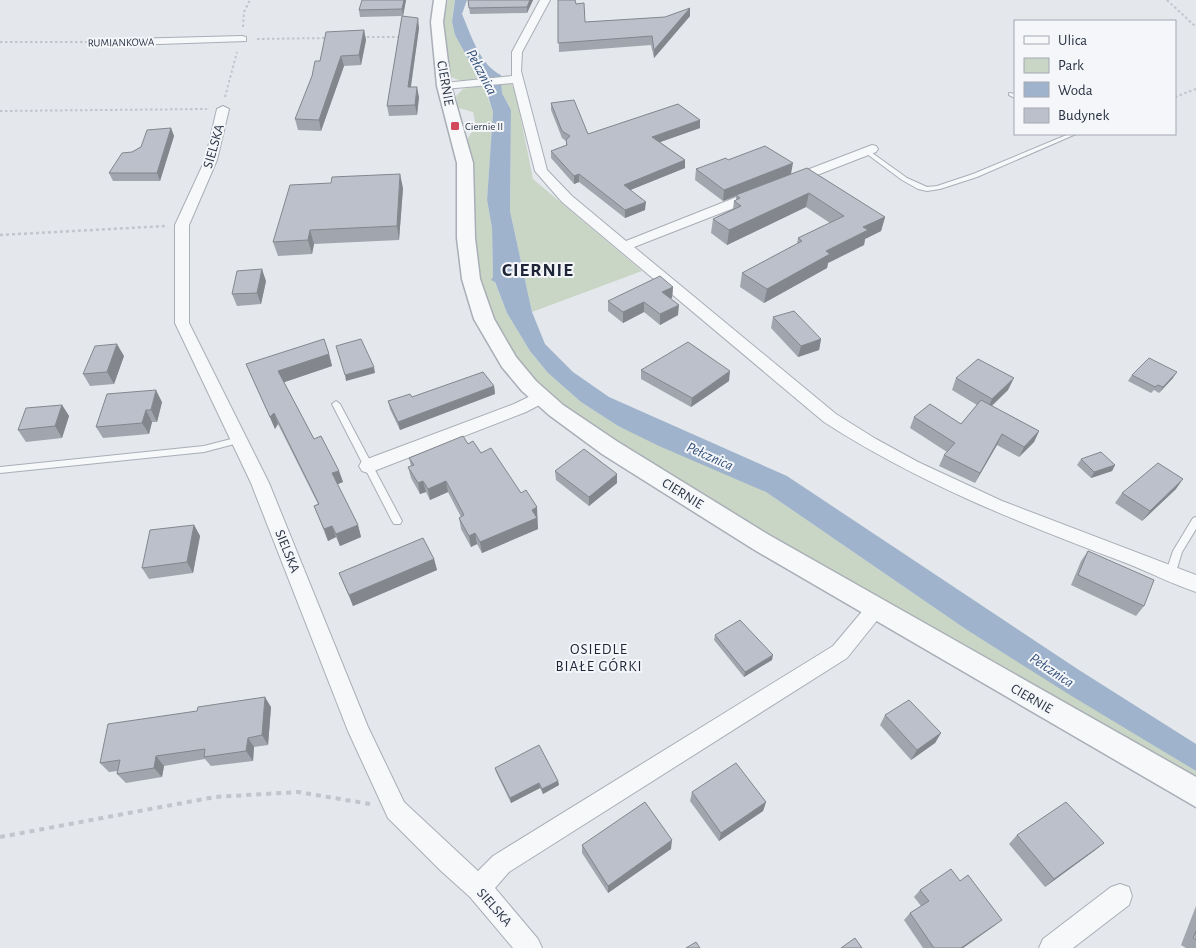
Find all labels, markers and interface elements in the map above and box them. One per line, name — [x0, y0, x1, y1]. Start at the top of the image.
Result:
legend — [1014, 20, 1176, 135]
text: Ulica — [1058, 33, 1087, 48]
street label: RUMIANKOWA — [88, 36, 155, 49]
water label: Pełcznica — [463, 47, 500, 97]
text: Park — [1058, 58, 1084, 73]
street label: CIERNIE — [434, 59, 456, 107]
text: Woda — [1058, 83, 1093, 98]
text: Budynek — [1058, 108, 1110, 123]
marker: Ciernie II — [449, 120, 461, 132]
place label: Ciernie II — [465, 121, 503, 132]
street label: SIELSKA — [201, 123, 227, 170]
district label: CIERNIE — [502, 261, 574, 280]
water label: Pełcznica — [684, 440, 735, 473]
street label: CIERNIE — [659, 476, 706, 512]
street label: SIELSKA — [272, 528, 302, 575]
district label: OSIEDLE BIAŁE GÓRKI — [556, 642, 642, 674]
water label: Pełcznica — [1027, 650, 1076, 690]
street label: CIERNIE — [1008, 681, 1055, 716]
street label: SIELSKA — [474, 886, 514, 929]

